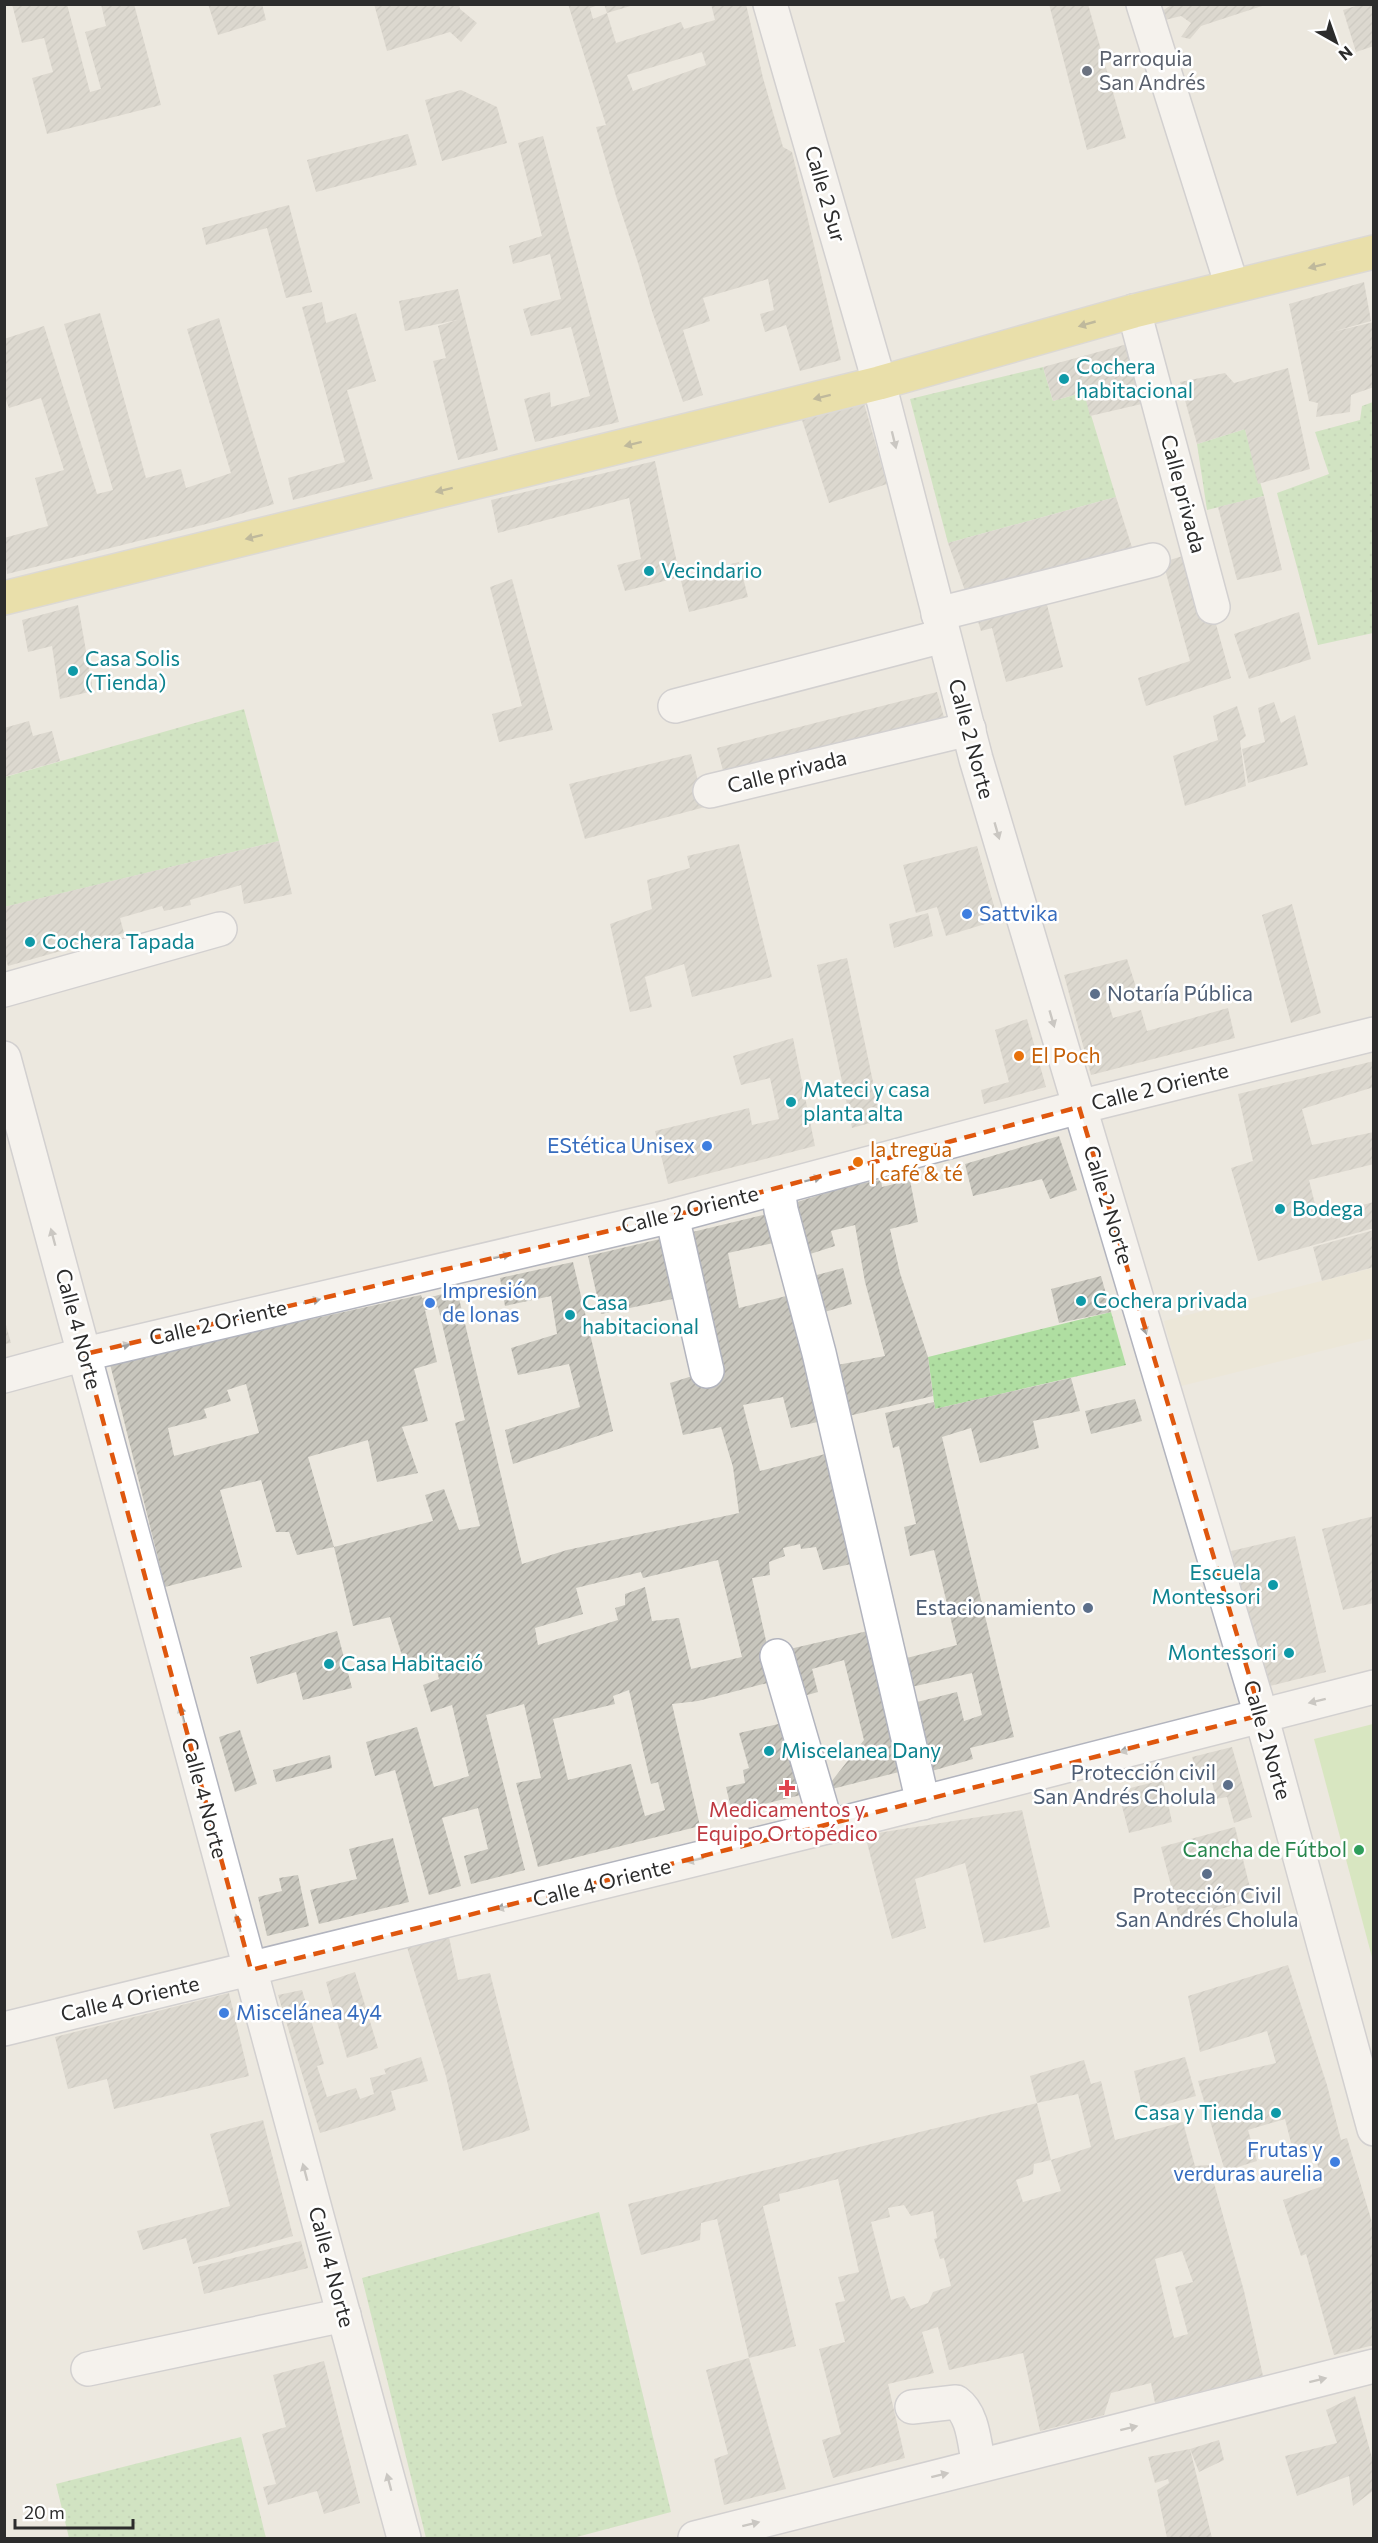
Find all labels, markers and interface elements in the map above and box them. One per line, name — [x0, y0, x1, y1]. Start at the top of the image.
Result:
north arrow — [1306, 12, 1366, 72]
text: N — [1335, 43, 1357, 65]
place label: Parroquia San Andrés — [1099, 45, 1206, 94]
marker: Parroquia San Andrés — [1080, 64, 1094, 78]
street label: Calle 2 Sur — [801, 142, 852, 245]
one-way arrow — [1307, 261, 1326, 271]
one-way arrow — [1078, 320, 1096, 329]
place label: Cochera habitacional — [1076, 353, 1193, 402]
marker: Cochera habitacional — [1057, 372, 1071, 386]
one-way arrow — [813, 393, 831, 403]
one-way arrow — [889, 431, 899, 449]
street label: Calle privada — [1157, 431, 1212, 556]
one-way arrow — [624, 439, 642, 449]
one-way arrow — [434, 486, 453, 496]
one-way arrow — [245, 533, 263, 542]
place label: Vecindario — [661, 557, 762, 582]
marker: Vecindario — [642, 564, 656, 578]
place label: Casa Solis (Tienda) — [85, 645, 180, 694]
marker: Casa Solis (Tienda) — [66, 664, 80, 678]
street label: Calle 2 Norte — [944, 676, 1000, 801]
street label: Calle privada — [724, 744, 849, 797]
one-way arrow — [993, 823, 1002, 841]
place label: Sattvika — [979, 900, 1058, 925]
marker: Sattvika — [960, 907, 974, 921]
place label: Cochera Tapada — [42, 928, 195, 953]
marker: Cochera Tapada — [23, 935, 37, 949]
place label: Notaría Pública — [1107, 980, 1253, 1005]
marker: Notaría Pública — [1088, 987, 1102, 1001]
one-way arrow — [1048, 1010, 1057, 1028]
place label: El Poch — [1031, 1042, 1101, 1067]
marker: El Poch — [1012, 1049, 1026, 1063]
street label: Calle 2 Oriente — [1089, 1056, 1231, 1115]
place label: Mateci y casa planta alta — [803, 1076, 930, 1125]
marker: Mateci y casa planta alta — [784, 1095, 798, 1109]
place label: EStética Unisex — [547, 1132, 695, 1157]
place label: la tregua | café & té — [870, 1136, 963, 1185]
marker: EStética Unisex — [700, 1139, 714, 1153]
street label: Calle 2 Norte — [1079, 1142, 1139, 1267]
marker: la tregua | café & té — [851, 1155, 865, 1169]
one-way arrow — [804, 1173, 822, 1183]
street label: Calle 2 Oriente — [619, 1179, 761, 1238]
place label: Bodega — [1292, 1195, 1364, 1220]
marker: Bodega — [1273, 1202, 1287, 1216]
one-way arrow — [48, 1228, 57, 1246]
one-way arrow — [493, 1251, 512, 1260]
street label: Calle 4 Norte — [51, 1265, 108, 1392]
place label: Impresión de lonas — [442, 1277, 537, 1326]
place label: Cochera privada — [1093, 1287, 1247, 1312]
place label: Casa habitacional — [582, 1289, 699, 1338]
street label: Calle 2 Oriente — [146, 1294, 289, 1350]
marker: Cochera privada — [1074, 1294, 1088, 1308]
one-way arrow — [303, 1295, 321, 1305]
marker: Impresión de lonas — [423, 1296, 437, 1310]
marker: Casa habitacional — [563, 1308, 577, 1322]
one-way arrow — [1140, 1317, 1149, 1335]
one-way arrow — [113, 1340, 131, 1350]
place label: Escuela Montessori — [1151, 1559, 1261, 1608]
marker: Escuela Montessori — [1266, 1578, 1280, 1592]
place label: Estacionamiento — [915, 1594, 1076, 1619]
marker: Estacionamiento — [1081, 1601, 1095, 1615]
place label: Montessori — [1167, 1639, 1277, 1664]
marker: Montessori — [1282, 1646, 1296, 1660]
place label: Casa Habitació — [341, 1650, 483, 1675]
marker: Casa Habitació — [322, 1657, 336, 1671]
street label: Calle 2 Norte — [1239, 1677, 1297, 1802]
one-way arrow — [1308, 1697, 1326, 1707]
one-way arrow — [177, 1705, 186, 1723]
street label: Calle 4 Norte — [177, 1734, 234, 1861]
place label: Miscelanea Dany — [781, 1737, 941, 1762]
marker: Miscelanea Dany — [762, 1744, 776, 1758]
one-way arrow — [1119, 1745, 1137, 1755]
place label: Protección civil San Andrés Cholula — [1033, 1759, 1216, 1808]
marker: Protección civil San Andrés Cholula — [1221, 1778, 1235, 1792]
marker: Medicamentos y Equipo Ortopédico — [780, 1781, 794, 1795]
place label: Medicamentos y Equipo Ortopédico — [696, 1796, 878, 1845]
place label: Cancha de Fútbol — [1183, 1836, 1347, 1861]
marker: Cancha de Fútbol — [1352, 1843, 1366, 1857]
street label: Calle 4 Oriente — [530, 1852, 673, 1911]
one-way arrow — [685, 1855, 704, 1865]
marker: Protección Civil San Andrés Cholula — [1200, 1867, 1214, 1881]
place label: Protección Civil San Andrés Cholula — [1115, 1882, 1299, 1931]
one-way arrow — [496, 1902, 515, 1912]
one-way arrow — [233, 1914, 242, 1932]
street label: Calle 4 Oriente — [58, 1969, 201, 2026]
place label: Miscelánea 4y4 — [236, 1999, 382, 2024]
marker: Miscelánea 4y4 — [217, 2006, 231, 2020]
place label: Casa y Tienda — [1134, 2099, 1264, 2124]
marker: Casa y Tienda — [1269, 2106, 1283, 2120]
place label: Frutas y verduras aurelia — [1173, 2136, 1323, 2185]
marker: Frutas y verduras aurelia — [1328, 2155, 1342, 2169]
one-way arrow — [300, 2163, 310, 2181]
street label: Calle 4 Norte — [304, 2203, 361, 2330]
one-way arrow — [1309, 2375, 1328, 2385]
one-way arrow — [1120, 2422, 1138, 2432]
one-way arrow — [931, 2470, 949, 2479]
one-way arrow — [383, 2473, 393, 2491]
scale bar — [15, 2492, 134, 2530]
text: 20 m — [24, 2501, 65, 2523]
one-way arrow — [742, 2518, 760, 2528]

